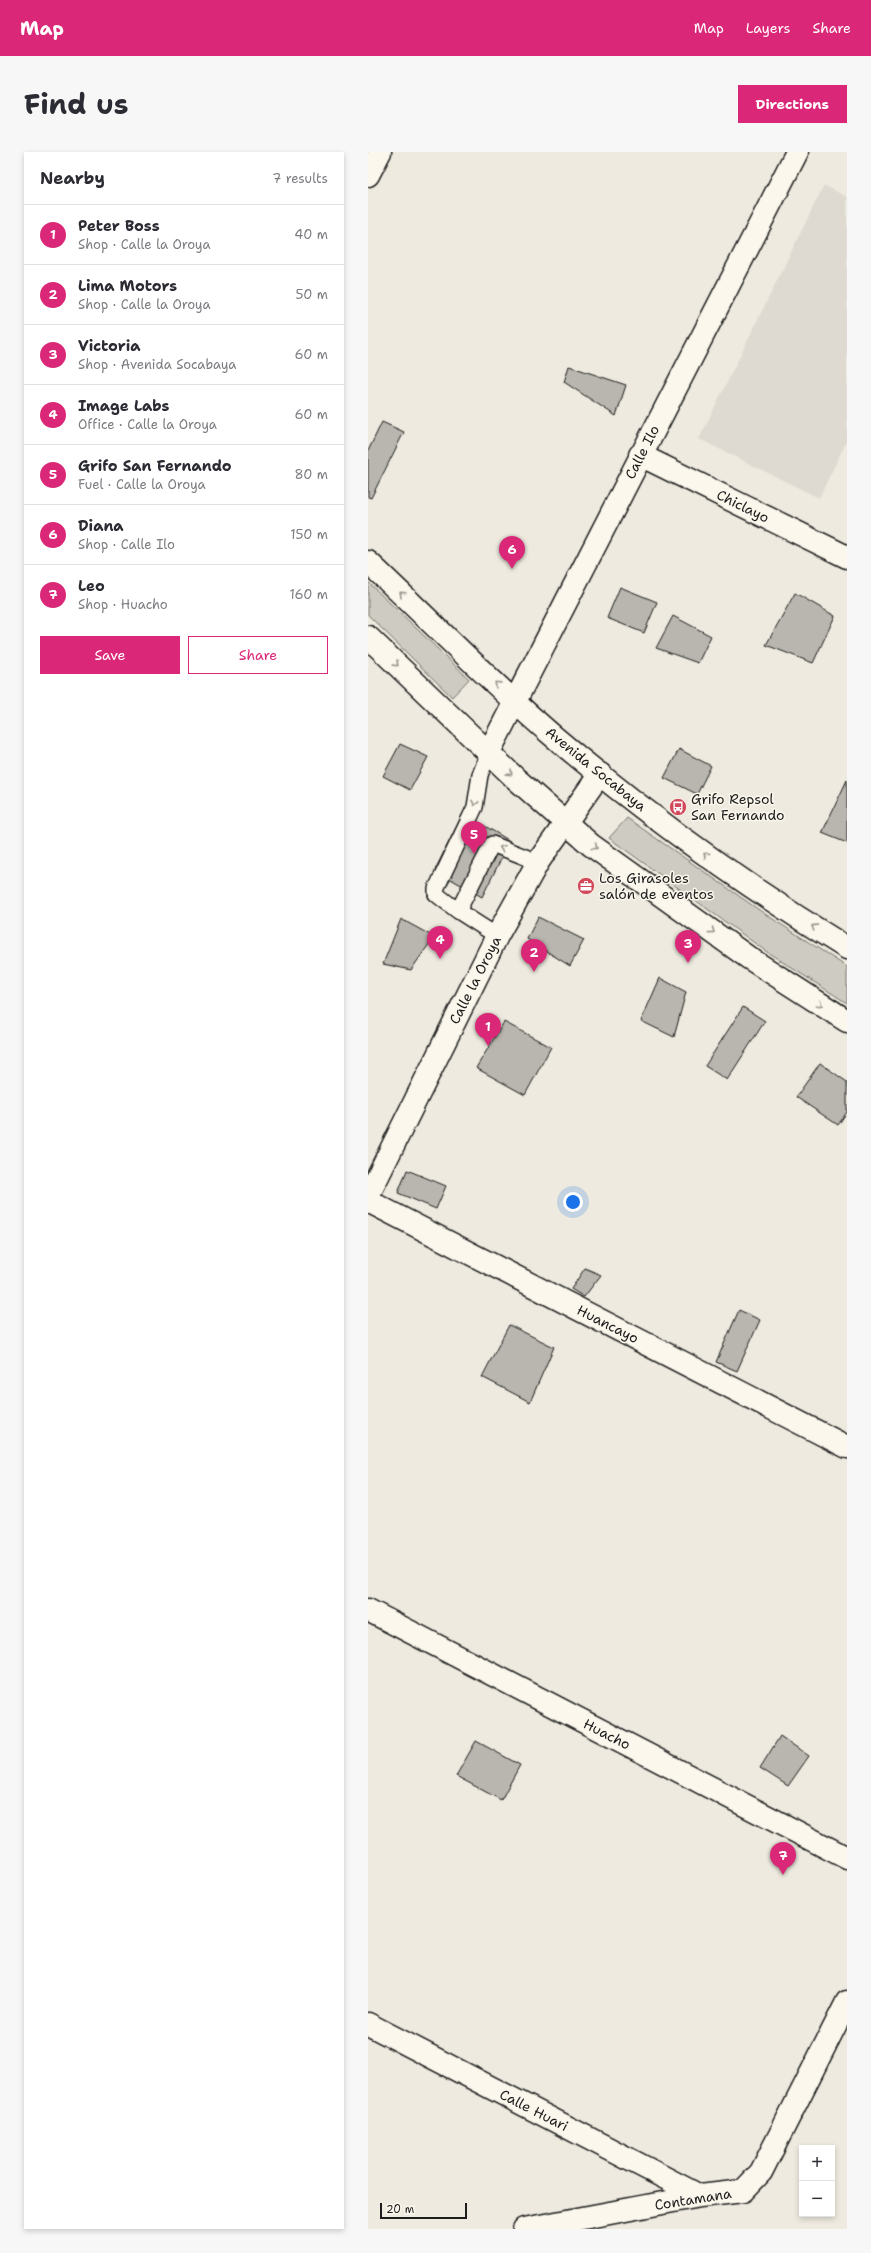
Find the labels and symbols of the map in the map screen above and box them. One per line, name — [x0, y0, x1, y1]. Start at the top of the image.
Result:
street label: Calle Ilo — [621, 422, 663, 482]
street label: Chiclayo — [714, 486, 772, 526]
pin: 6 — [499, 536, 525, 569]
one-way arrow — [399, 592, 407, 599]
one-way arrow — [391, 659, 399, 667]
one-way arrow — [494, 681, 502, 689]
street label: Avenida Socabaya — [542, 723, 650, 815]
one-way arrow — [505, 768, 513, 776]
place label: Grifo Repsol San Fernando — [691, 790, 785, 824]
bus stop icon: Grifo Repsol San Fernando — [668, 797, 688, 817]
one-way arrow — [472, 800, 480, 806]
pin: 5 — [461, 821, 487, 854]
one-way arrow — [591, 842, 598, 850]
one-way arrow — [498, 845, 505, 853]
one-way arrow — [703, 852, 710, 859]
place label: Los Girasoles salón de eventos — [599, 869, 714, 903]
office icon: Los Girasoles salón de eventos — [576, 876, 596, 896]
one-way arrow — [811, 924, 818, 932]
pin: 4 — [427, 926, 453, 959]
one-way arrow — [708, 926, 715, 934]
pin: 3 — [675, 930, 701, 963]
street label: Calle la Oroya — [445, 933, 505, 1027]
pin: 2 — [521, 939, 547, 972]
one-way arrow — [816, 999, 823, 1006]
pin: 1 — [475, 1013, 501, 1046]
your location — [563, 1192, 583, 1212]
street label: Huancayo — [574, 1301, 642, 1347]
street label: Huacho — [580, 1715, 634, 1753]
pin: 7 — [770, 1842, 796, 1875]
street label: Calle Huari — [497, 2085, 571, 2135]
street label: Contamana — [653, 2184, 733, 2214]
scale bar — [380, 2201, 467, 2220]

